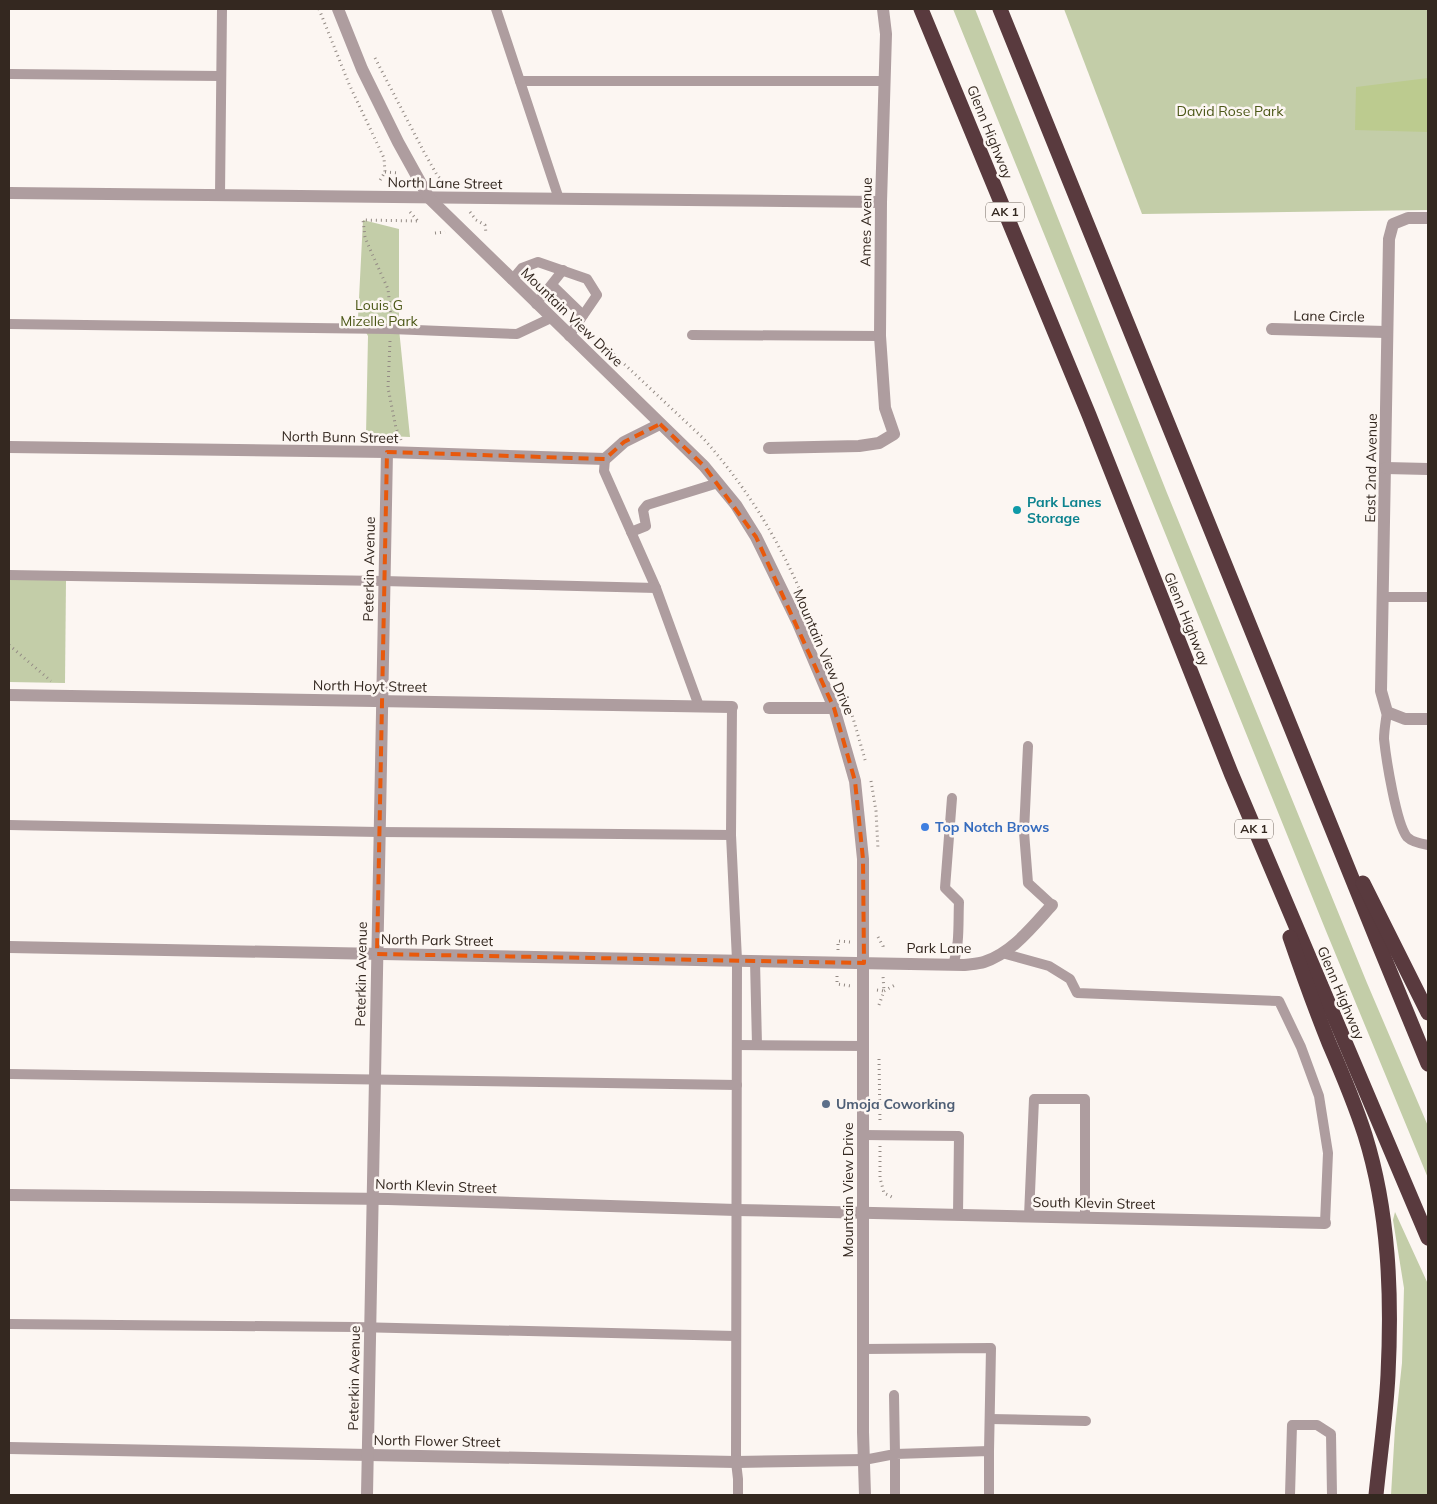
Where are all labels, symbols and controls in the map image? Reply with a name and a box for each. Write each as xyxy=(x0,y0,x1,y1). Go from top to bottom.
street label: Glenn Highway xyxy=(963,82,1017,182)
park label: David Rose Park xyxy=(1177,102,1284,120)
street label: North Lane Street xyxy=(387,173,503,193)
street label: Ames Avenue xyxy=(856,177,876,267)
road number: AK 1 xyxy=(986,202,1024,222)
street label: Mountain View Drive xyxy=(517,264,627,370)
park label: Louis G Mizelle Park xyxy=(340,296,419,330)
street label: Lane Circle xyxy=(1293,306,1365,326)
street label: East 2nd Avenue xyxy=(1361,413,1381,523)
street label: North Bunn Street xyxy=(281,427,399,447)
place label: Park Lanes Storage xyxy=(1027,493,1101,527)
marker: Park Lanes Storage xyxy=(1011,504,1023,516)
street label: Peterkin Avenue xyxy=(359,516,379,622)
street label: Glenn Highway xyxy=(1160,569,1214,669)
street label: Mountain View Drive xyxy=(789,586,859,718)
street label: North Hoyt Street xyxy=(313,676,427,696)
place label: Top Notch Brows xyxy=(935,818,1049,836)
road number: AK 1 xyxy=(1235,820,1273,839)
marker: Top Notch Brows xyxy=(919,821,931,833)
street label: Peterkin Avenue xyxy=(351,921,371,1027)
street label: North Park Street xyxy=(381,930,493,950)
street label: Park Lane xyxy=(907,939,971,957)
street label: Glenn Highway xyxy=(1313,944,1369,1043)
place label: Umoja Coworking xyxy=(836,1095,955,1113)
marker: Umoja Coworking xyxy=(820,1098,832,1110)
street label: Mountain View Drive xyxy=(839,1122,857,1258)
street label: North Klevin Street xyxy=(375,1175,497,1197)
street label: South Klevin Street xyxy=(1033,1193,1156,1213)
street label: Peterkin Avenue xyxy=(344,1325,364,1431)
street label: North Flower Street xyxy=(373,1431,501,1451)

